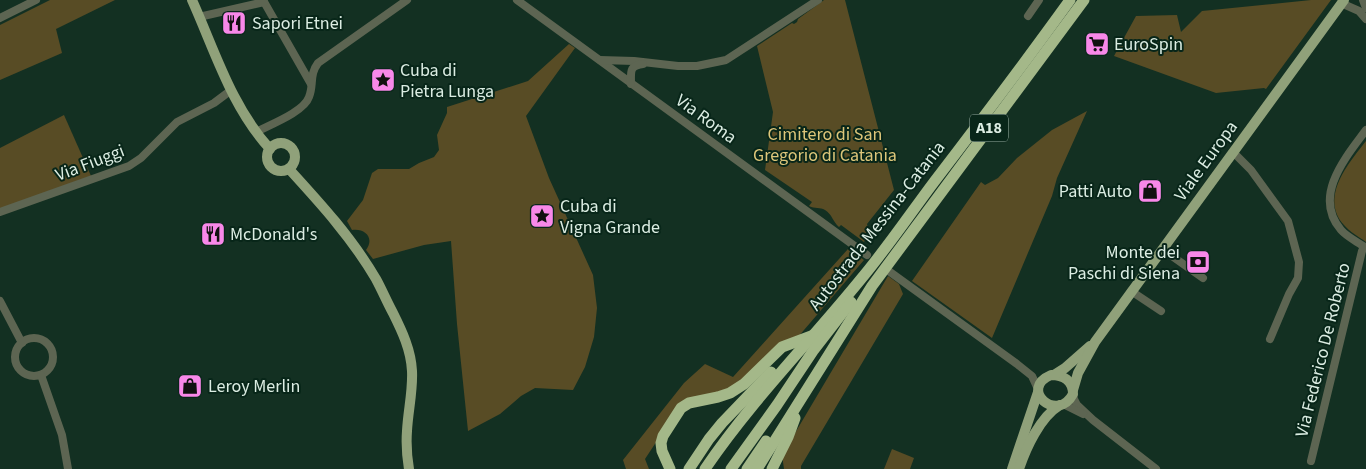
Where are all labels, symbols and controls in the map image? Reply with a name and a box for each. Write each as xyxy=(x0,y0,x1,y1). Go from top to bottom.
restaurant icon: Sapori Etnei xyxy=(221,10,247,36)
place label: Sapori Etnei xyxy=(252,11,343,36)
supermarket icon: EuroSpin xyxy=(1084,31,1110,57)
place label: EuroSpin xyxy=(1114,32,1183,57)
place label: Cuba di Pietra Lunga xyxy=(400,58,494,104)
place icon: Cuba di Pietra Lunga xyxy=(370,67,396,93)
street label: Via Roma xyxy=(670,88,742,150)
road number: A18 xyxy=(970,115,1008,142)
street label: Viale Europa xyxy=(1168,116,1244,206)
park label: Cimitero di San Gregorio di Catania xyxy=(753,122,897,168)
street label: Autostrada Messina-Catania xyxy=(803,136,951,316)
street label: Via Fiuggi xyxy=(52,138,128,188)
shop icon: Patti Auto xyxy=(1137,178,1163,204)
place label: Patti Auto xyxy=(1059,179,1132,204)
place label: Cuba di Vigna Grande xyxy=(560,194,660,240)
place icon: Cuba di Vigna Grande xyxy=(529,203,555,229)
restaurant icon: McDonald's xyxy=(200,221,226,247)
place label: McDonald's xyxy=(230,222,317,247)
place label: Monte dei Paschi di Siena xyxy=(1068,240,1180,286)
bank icon: Monte dei Paschi di Siena xyxy=(1185,249,1211,275)
street label: Via Federico De Roberto xyxy=(1289,260,1357,440)
shop icon: Leroy Merlin xyxy=(177,373,203,399)
place label: Leroy Merlin xyxy=(208,374,300,399)

